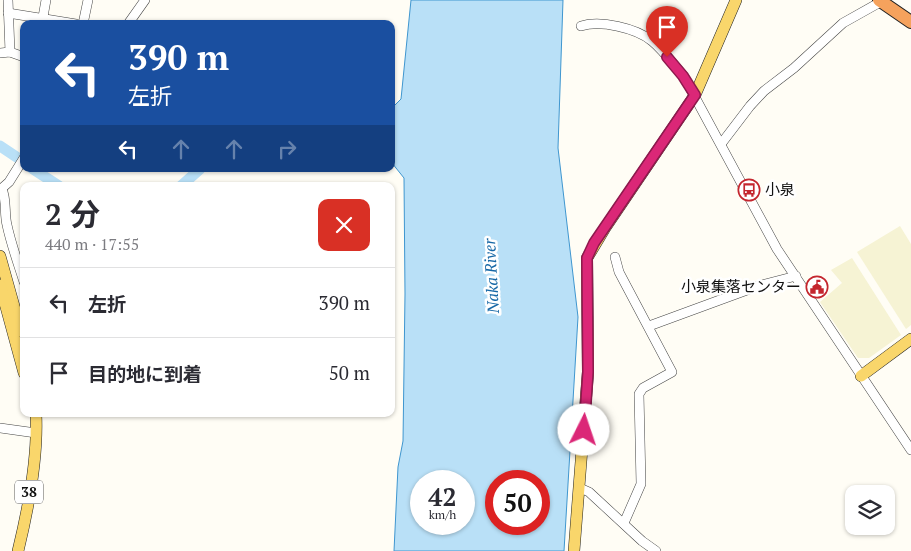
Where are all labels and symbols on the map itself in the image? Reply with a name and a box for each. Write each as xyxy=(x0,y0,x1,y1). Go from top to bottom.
pin xyxy=(646,6,688,57)
bus stop icon: 小泉 xyxy=(737,178,761,202)
place label: 小泉 xyxy=(765,179,795,199)
water label: Naka River xyxy=(478,237,504,315)
public building icon: 小泉集落センター xyxy=(805,275,829,299)
place label: 小泉集落センター xyxy=(681,276,801,296)
position arrow xyxy=(557,403,609,455)
speed limit sign: 50 xyxy=(485,470,550,535)
road number: 38 xyxy=(15,481,43,504)

